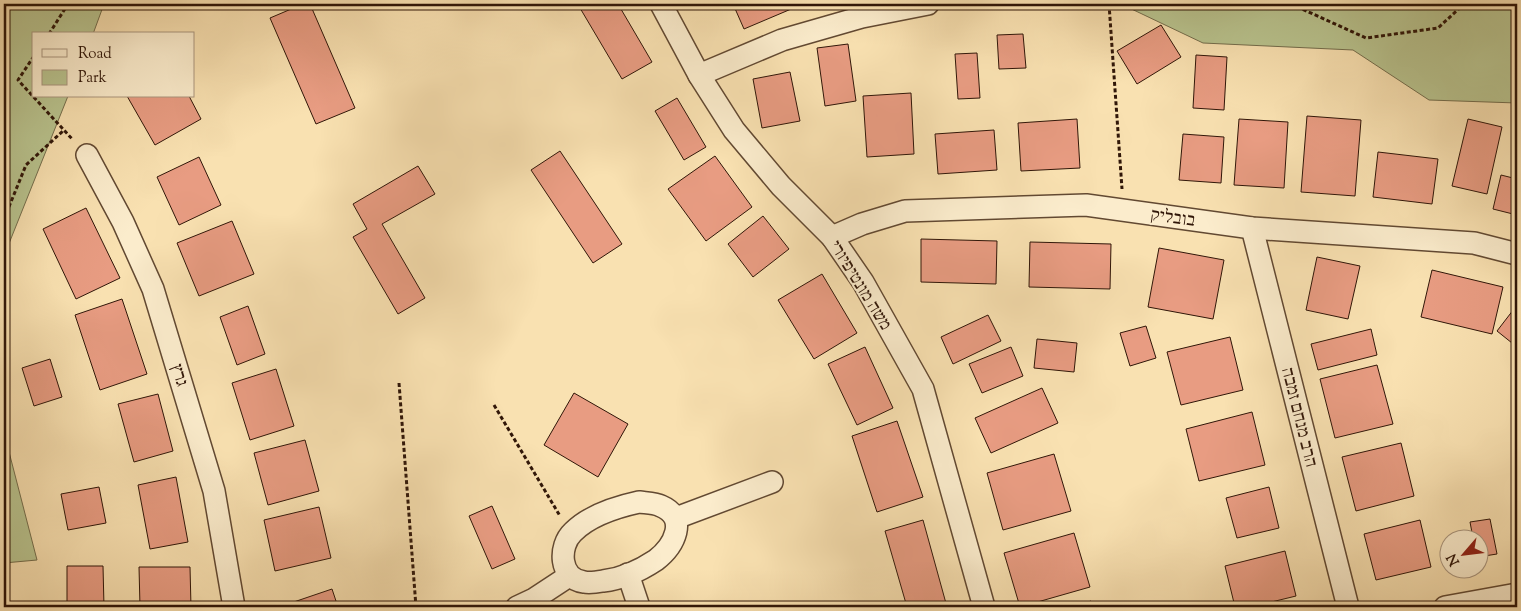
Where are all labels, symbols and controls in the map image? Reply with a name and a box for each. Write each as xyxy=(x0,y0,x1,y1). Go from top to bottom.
legend xyxy=(32,32,195,98)
text: Road xyxy=(78,44,112,65)
text: Park xyxy=(78,68,107,89)
street label: בובליק xyxy=(1149,203,1197,235)
street label: משה מונטיפיורי xyxy=(821,236,897,336)
street label: גרץ xyxy=(162,361,194,390)
street label: הרב מנחם זמבה xyxy=(1273,365,1323,470)
north arrow xyxy=(1438,528,1488,578)
text: N xyxy=(1443,550,1466,569)

